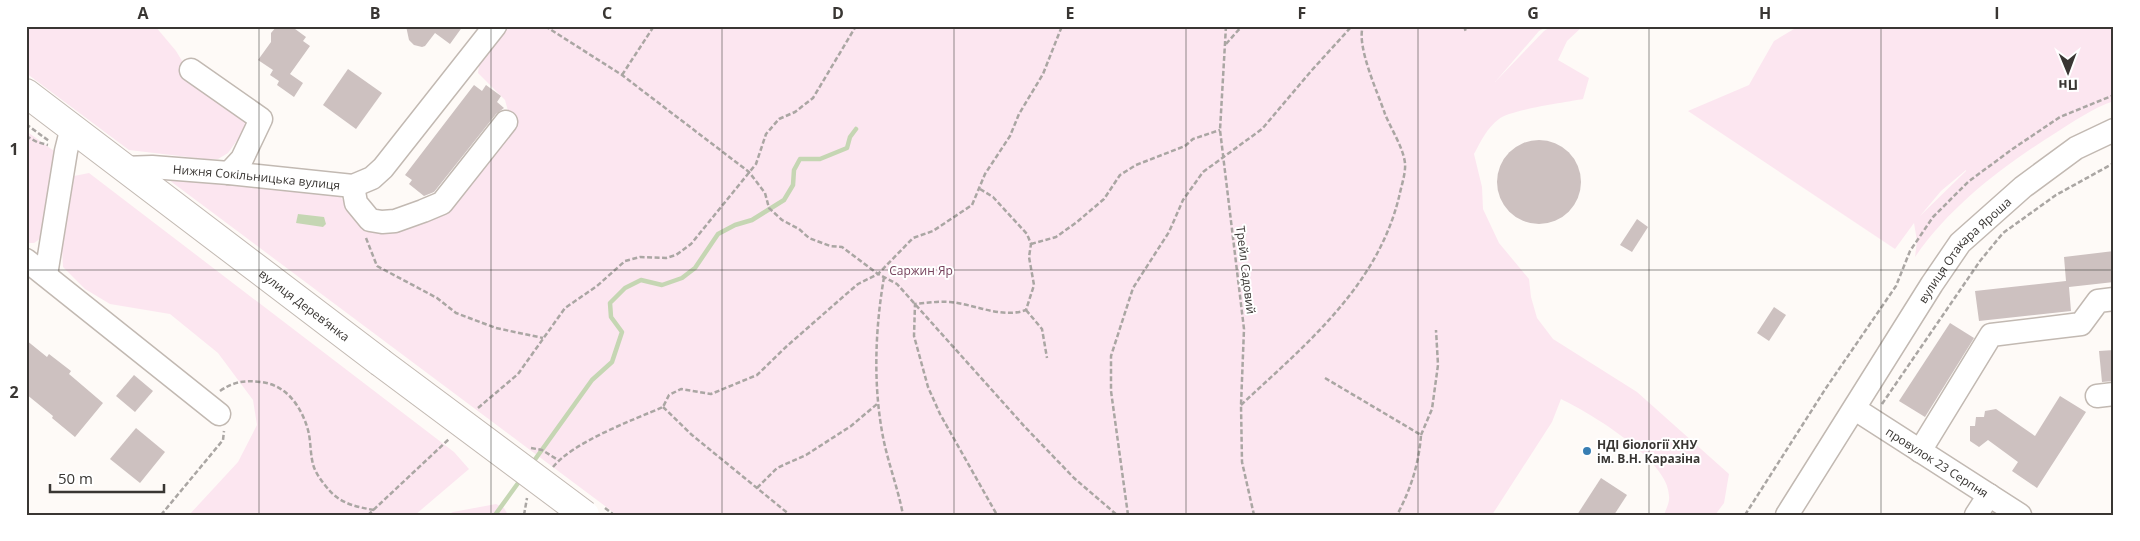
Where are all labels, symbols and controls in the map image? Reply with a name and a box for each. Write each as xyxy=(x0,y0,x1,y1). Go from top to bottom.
text: A xyxy=(137,2,149,24)
text: B xyxy=(370,2,380,24)
text: C xyxy=(602,2,612,24)
text: D xyxy=(832,2,844,24)
text: E xyxy=(1066,2,1075,24)
text: F xyxy=(1298,2,1306,24)
text: G xyxy=(1527,2,1539,24)
text: H xyxy=(1759,2,1771,24)
text: I xyxy=(1994,2,2000,24)
north arrow xyxy=(2042,48,2092,98)
text: Пн xyxy=(2058,76,2078,95)
text: 1 xyxy=(9,138,19,160)
street label: Нижня Сокільницька вулиця xyxy=(172,160,341,193)
street label: вулиця Отакара Яроша xyxy=(1914,193,2015,306)
street label: Трейл Садовий xyxy=(1232,225,1260,315)
park label: Саржин Яр xyxy=(889,262,953,279)
street label: вулиця Дерев’янка xyxy=(256,265,354,345)
text: 2 xyxy=(9,381,19,403)
street label: провулок 23 Серпня xyxy=(1883,423,1992,501)
place label: НДІ біології ХНУ ім. В.Н. Каразіна xyxy=(1597,436,1700,467)
marker: НДІ біології ХНУ ім. В.Н. Каразіна xyxy=(1581,445,1593,457)
scale bar xyxy=(50,461,164,493)
text: 50 m xyxy=(58,468,93,488)

